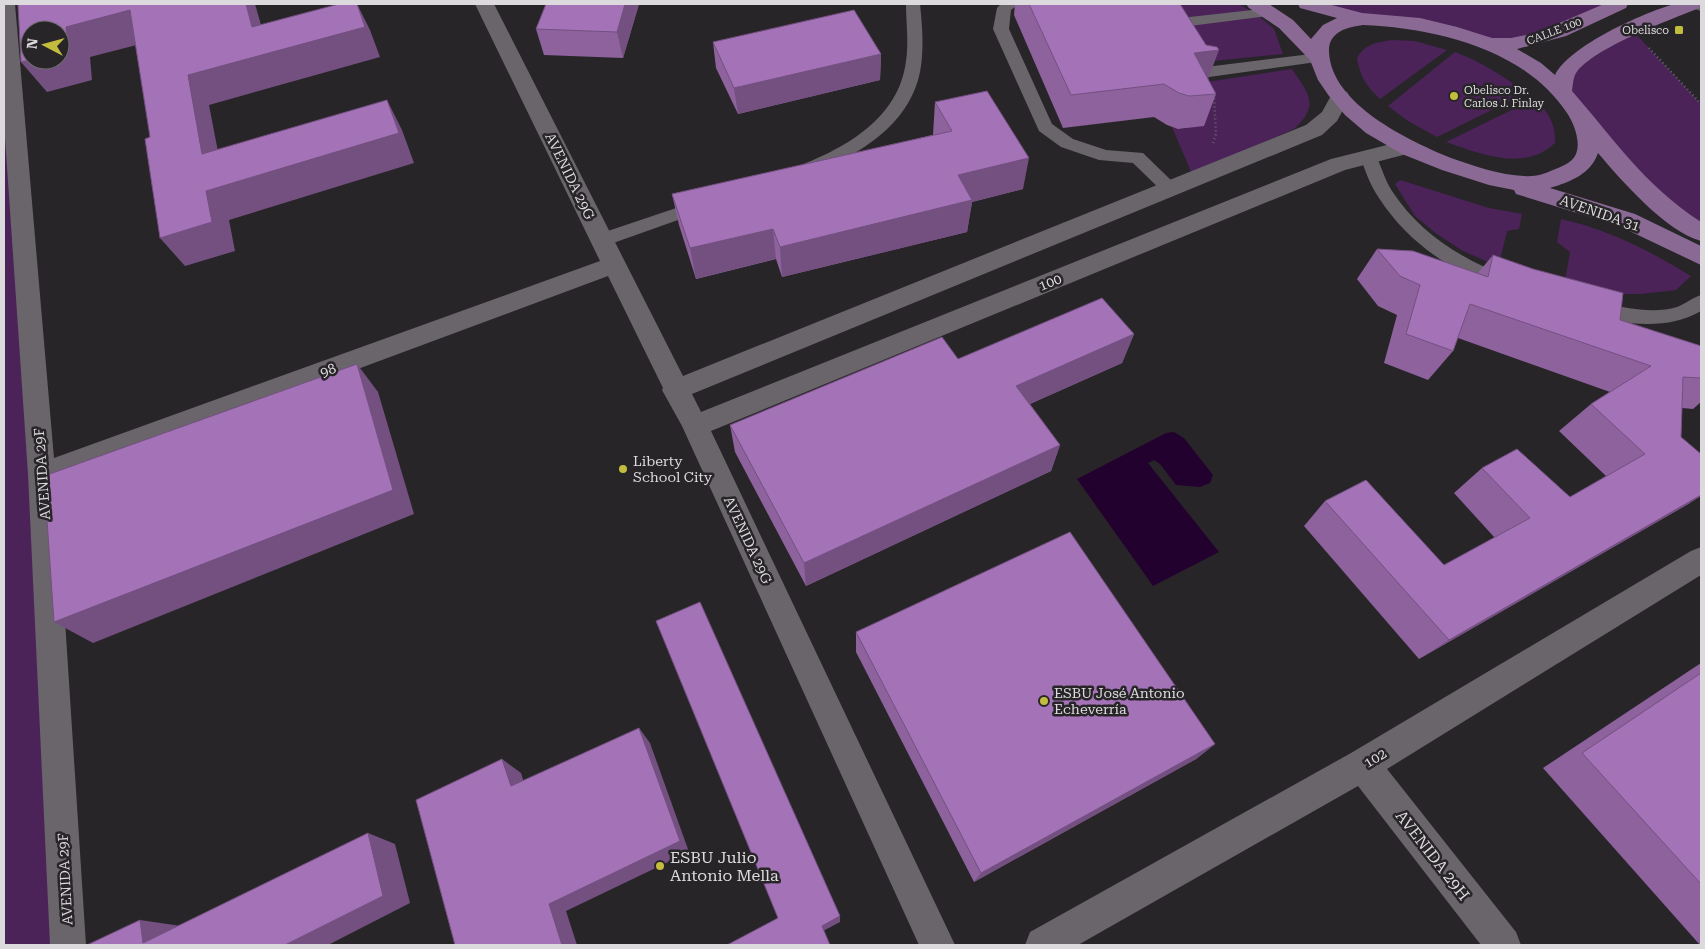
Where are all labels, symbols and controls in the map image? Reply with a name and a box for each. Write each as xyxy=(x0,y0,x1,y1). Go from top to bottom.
street label: CALLE 100 xyxy=(1525,15,1583,48)
north arrow xyxy=(20,20,70,70)
place label: Obelisco xyxy=(1622,24,1669,37)
marker: Obelisco xyxy=(1673,24,1685,36)
text: N xyxy=(24,37,41,50)
place label: Obelisco Dr. Carlos J. Finlay xyxy=(1464,84,1545,110)
marker: Obelisco Dr. Carlos J. Finlay xyxy=(1448,90,1460,102)
street label: AVENIDA 29G xyxy=(542,130,598,222)
street label: AVENIDA 31 xyxy=(1558,192,1642,234)
street label: 100 xyxy=(1036,270,1064,294)
street label: 98 xyxy=(318,360,338,380)
street label: AVENIDA 29F xyxy=(31,427,53,521)
place label: Liberty School City xyxy=(633,453,713,485)
marker: Liberty School City xyxy=(617,463,629,475)
street label: AVENIDA 29G xyxy=(721,494,775,586)
place label: ESBU José Antonio Echeverría xyxy=(1054,685,1185,717)
marker: ESBU José Antonio Echeverría xyxy=(1038,695,1050,707)
street label: 102 xyxy=(1361,745,1389,771)
street label: AVENIDA 29H xyxy=(1392,807,1474,904)
street label: AVENIDA 29F xyxy=(55,833,75,925)
place label: ESBU Julio Antonio Mella xyxy=(670,848,779,885)
marker: ESBU Julio Antonio Mella xyxy=(654,860,666,872)

